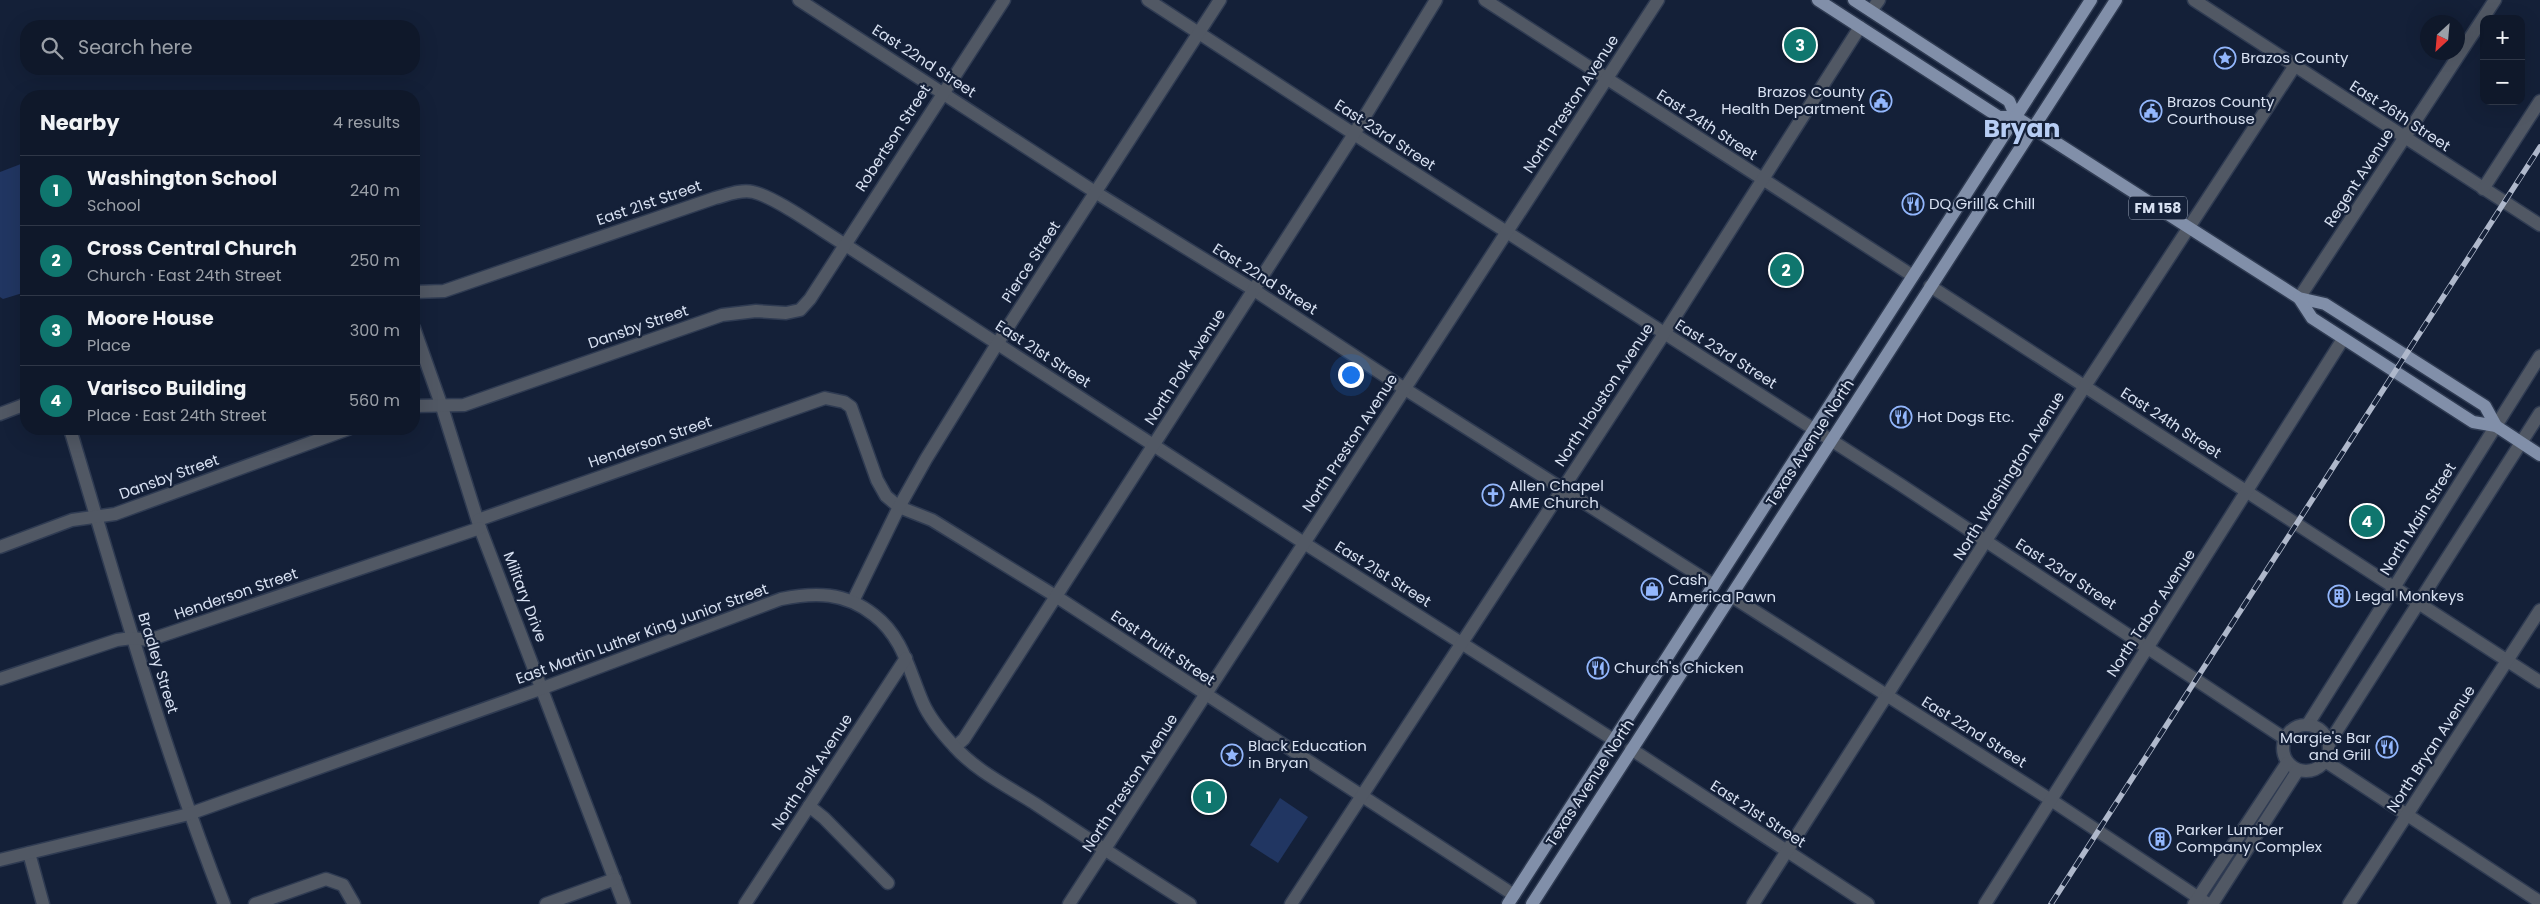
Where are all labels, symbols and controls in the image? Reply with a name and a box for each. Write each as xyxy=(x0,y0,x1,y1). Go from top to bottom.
north arrow xyxy=(2420,15,2465,60)
map controls xyxy=(2480,15,2525,105)
button: + xyxy=(2480,15,2525,60)
street label: East 22nd Street xyxy=(868,19,980,102)
search box xyxy=(20,20,420,75)
pin: 3 xyxy=(1784,26,1816,64)
street label: North Preston Avenue xyxy=(1518,30,1623,177)
icon: search xyxy=(38,34,66,62)
text: Search here xyxy=(78,34,192,61)
place icon: Brazos County xyxy=(2213,46,2237,70)
place label: Brazos County xyxy=(2241,47,2349,68)
button: − xyxy=(2480,60,2525,105)
street label: East 26th Street xyxy=(2346,75,2455,156)
street label: Robertson Street xyxy=(850,80,935,196)
place label: Brazos County Health Department xyxy=(1721,81,1866,119)
street label: East 24th Street xyxy=(1653,84,1762,165)
public building icon: Brazos County Health Department xyxy=(1869,89,1893,113)
place label: Brazos County Courthouse xyxy=(2167,91,2275,129)
street label: East 23rd Street xyxy=(1331,94,1440,175)
public building icon: Brazos County Courthouse xyxy=(2139,99,2163,123)
text: Nearby xyxy=(40,108,120,137)
text: 4 results xyxy=(333,111,400,134)
district label: Bryan xyxy=(1984,111,2060,146)
street label: Regent Avenue xyxy=(2319,125,2398,231)
text: Washington School xyxy=(87,165,277,192)
street label: East 21st Street xyxy=(594,175,704,230)
text: 1 xyxy=(53,179,59,202)
text: 240 m xyxy=(350,179,400,202)
restaurant icon: DQ Grill & Chill xyxy=(1901,192,1925,216)
place label: DQ Grill & Chill xyxy=(1929,193,2035,214)
text: School xyxy=(87,194,141,217)
road number: FM 158 xyxy=(2129,197,2187,220)
street label: Pierce Street xyxy=(996,217,1065,307)
text: Cross Central Church xyxy=(87,235,297,262)
street label: East 22nd Street xyxy=(1209,238,1322,319)
text: 2 xyxy=(51,249,61,272)
text: 250 m xyxy=(350,249,400,272)
pin: 2 xyxy=(1770,251,1802,289)
text: Church · East 24th Street xyxy=(87,264,282,287)
street label: Dansby Street xyxy=(585,300,691,353)
street label: North Polk Avenue xyxy=(1139,304,1230,429)
text: Moore House xyxy=(87,305,214,332)
street label: East 23rd Street xyxy=(1671,314,1781,393)
street label: East 21st Street xyxy=(992,315,1095,392)
text: 3 xyxy=(51,319,61,342)
text: 300 m xyxy=(350,319,400,342)
street label: North Houston Avenue xyxy=(1549,319,1658,471)
text: Place xyxy=(87,334,131,357)
your location xyxy=(1338,362,1364,388)
street label: North Preston Avenue xyxy=(1297,369,1402,516)
text: Varisco Building xyxy=(87,375,247,402)
street label: Texas Avenue North xyxy=(1761,375,1859,510)
street label: East 24th Street xyxy=(2117,382,2226,463)
street label: North Washington Avenue xyxy=(1948,387,2069,564)
text: 4 xyxy=(51,389,61,412)
text: 560 m xyxy=(349,389,400,412)
text: Place · East 24th Street xyxy=(87,404,267,427)
restaurant icon: Hot Dogs Etc. xyxy=(1889,405,1913,429)
place label: Hot Dogs Etc. xyxy=(1917,406,2014,427)
street label: Henderson Street xyxy=(585,411,714,473)
street label: Dansby Street xyxy=(116,449,222,504)
street label: North Main Street xyxy=(2374,458,2461,579)
place label: Allen Chapel AME Church xyxy=(1509,475,1604,513)
church icon: Allen Chapel AME Church xyxy=(1481,483,1505,507)
pin: 4 xyxy=(2351,502,2383,540)
street label: East 23rd Street xyxy=(2012,533,2121,614)
street label: East 21st Street xyxy=(1331,536,1435,612)
street label: North Tabor Avenue xyxy=(2101,545,2200,681)
street label: Military Drive xyxy=(499,549,552,645)
street label: Henderson Street xyxy=(171,563,300,625)
place label: Cash America Pawn xyxy=(1668,569,1776,607)
shop icon: Cash America Pawn xyxy=(1640,577,1664,601)
street label: East Martin Luther King Junior Street xyxy=(513,578,771,689)
building icon: Legal Monkeys xyxy=(2327,584,2351,608)
place label: Legal Monkeys xyxy=(2355,585,2464,606)
street label: East Pruitt Street xyxy=(1107,605,1220,690)
street label: Bradley Street xyxy=(133,610,184,716)
restaurant icon: Church's Chicken xyxy=(1586,656,1610,680)
place label: Church's Chicken xyxy=(1614,657,1744,678)
street label: North Bryan Avenue xyxy=(2381,681,2480,817)
street label: East 22nd Street xyxy=(1918,691,2031,772)
street label: North Polk Avenue xyxy=(766,709,857,834)
street label: North Preston Avenue xyxy=(1077,709,1182,856)
street label: Texas Avenue North xyxy=(1541,715,1639,850)
place label: Margie's Bar and Grill xyxy=(2280,727,2371,765)
place label: Black Education in Bryan xyxy=(1248,735,1367,773)
restaurant icon: Margie's Bar and Grill xyxy=(2375,735,2399,759)
place icon: Black Education in Bryan xyxy=(1220,743,1244,767)
street label: East 21st Street xyxy=(1707,775,1810,852)
pin: 1 xyxy=(1193,778,1225,816)
place label: Parker Lumber Company Complex xyxy=(2176,819,2322,857)
building icon: Parker Lumber Company Complex xyxy=(2148,827,2172,851)

